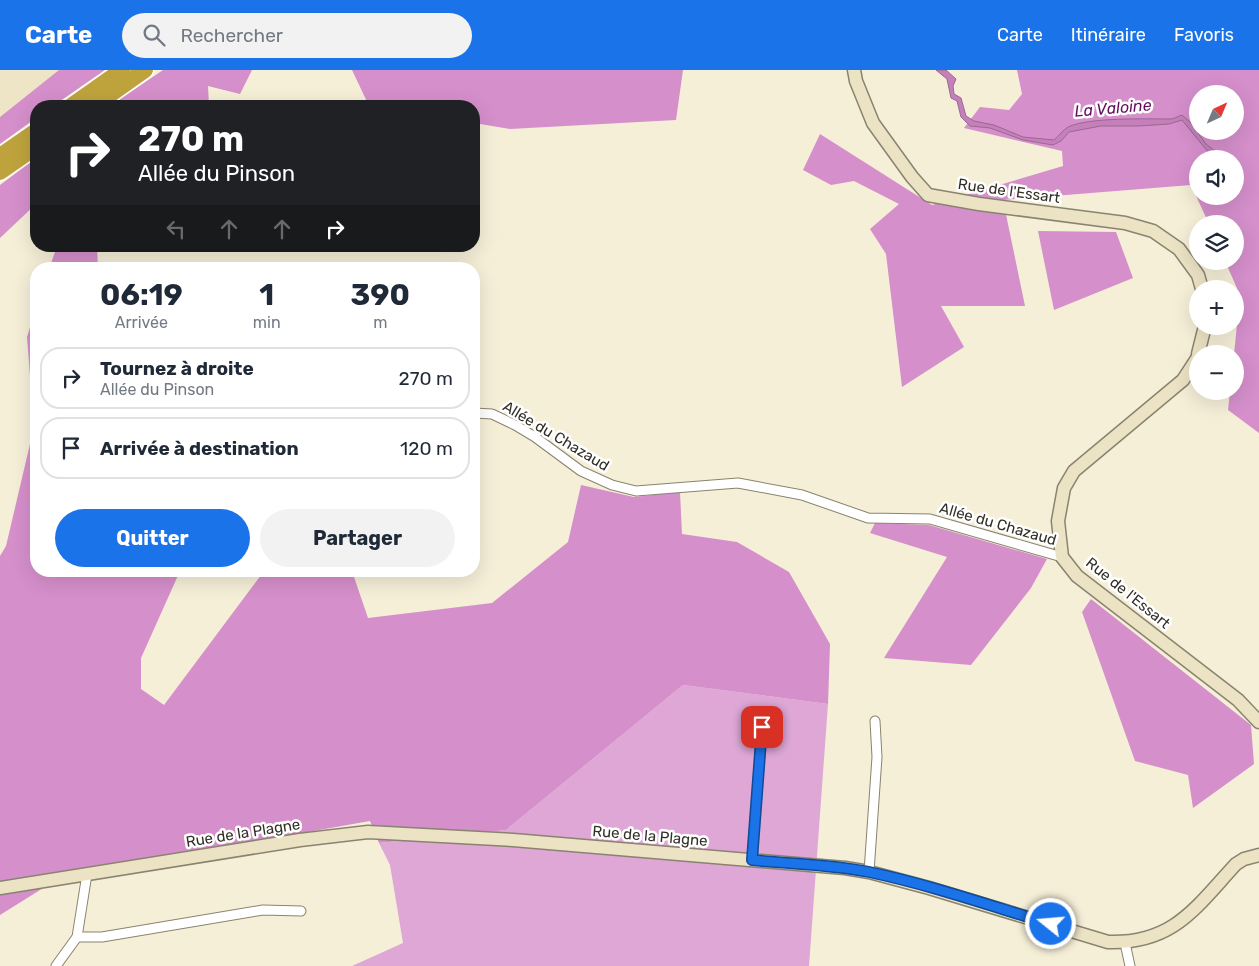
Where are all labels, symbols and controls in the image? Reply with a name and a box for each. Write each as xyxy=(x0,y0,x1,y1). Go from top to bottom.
search box xyxy=(122,13,472,58)
text: Carte xyxy=(25,21,92,49)
icon: search xyxy=(140,21,168,49)
text: Rechercher xyxy=(180,24,283,47)
text: Carte xyxy=(997,24,1043,46)
text: Itinéraire xyxy=(1071,24,1146,46)
text: Favoris xyxy=(1174,24,1234,46)
north arrow xyxy=(1189,85,1244,140)
map controls xyxy=(1189,85,1244,400)
water label: La Valoine xyxy=(1074,95,1152,121)
text: 270 m xyxy=(138,118,244,160)
icon: right xyxy=(55,120,120,185)
button: sound xyxy=(1189,150,1244,205)
text: Allée du Pinson xyxy=(138,160,295,187)
street label: Rue de l'Essart xyxy=(957,175,1061,207)
icon: left xyxy=(162,215,190,243)
icon: ahead xyxy=(215,215,243,243)
icon: ahead xyxy=(268,215,296,243)
icon: right xyxy=(321,215,349,243)
button: layers xyxy=(1189,215,1244,270)
text: 06:19 xyxy=(100,277,183,313)
text: 1 xyxy=(259,277,274,313)
text: 390 xyxy=(351,277,410,313)
button: + xyxy=(1189,280,1244,335)
text: Arrivée xyxy=(115,313,168,332)
text: min xyxy=(253,313,281,332)
text: m xyxy=(373,313,387,332)
button: − xyxy=(1189,345,1244,400)
text: Tournez à droite xyxy=(100,357,254,380)
icon: right xyxy=(57,364,85,392)
text: 270 m xyxy=(398,367,453,390)
text: Allée du Pinson xyxy=(100,380,214,399)
street label: Allée du Chazaud xyxy=(500,397,612,475)
icon: arrive xyxy=(57,434,85,462)
text: Arrivée à destination xyxy=(100,437,299,460)
text: 120 m xyxy=(400,437,453,460)
street label: Allée du Chazaud xyxy=(937,499,1059,549)
button: Quitter xyxy=(55,509,250,567)
button: Partager xyxy=(260,509,455,567)
street label: Rue de l'Essart xyxy=(1082,554,1174,633)
pin xyxy=(741,706,783,748)
icon: arrive xyxy=(748,713,776,741)
street label: Rue de la Plagne xyxy=(185,815,301,851)
street label: Rue de la Plagne xyxy=(592,822,708,850)
position arrow xyxy=(1024,897,1076,949)

